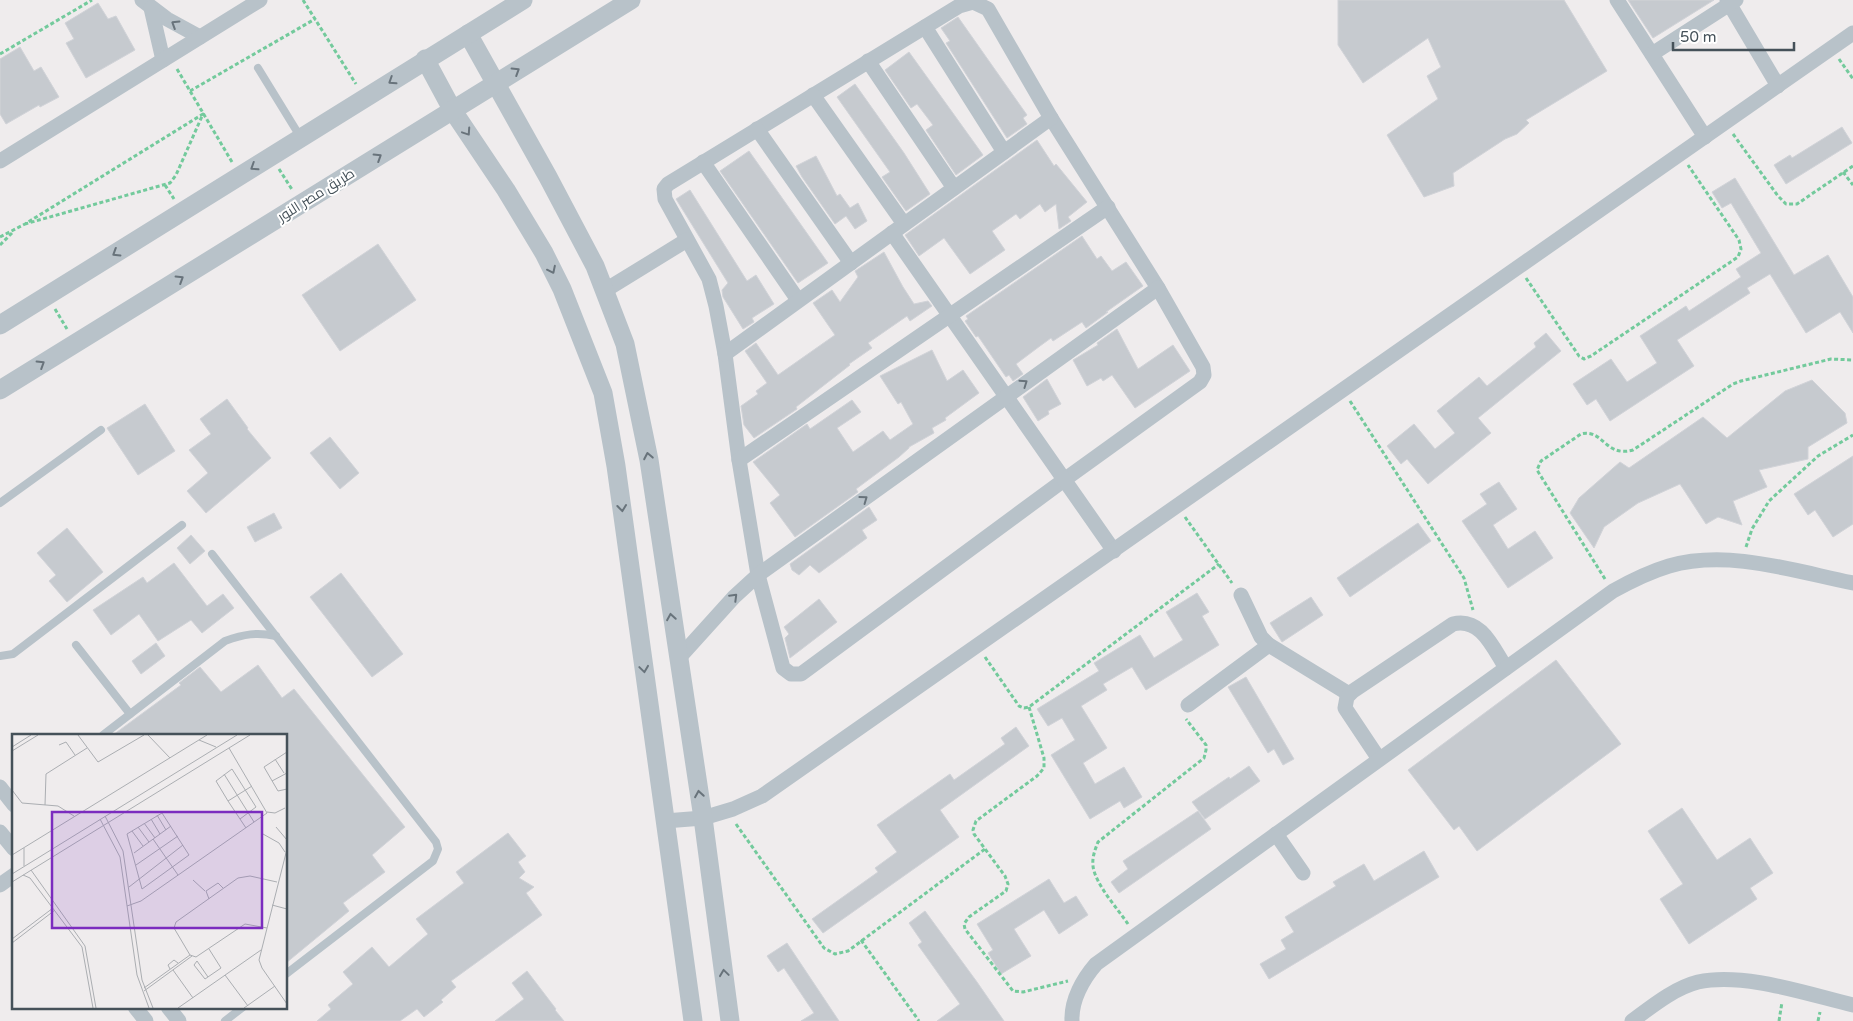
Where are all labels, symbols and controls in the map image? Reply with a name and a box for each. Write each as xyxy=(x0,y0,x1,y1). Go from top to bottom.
one-way arrow xyxy=(171,20,180,30)
scale bar xyxy=(1673,20,1794,52)
text: 50 m xyxy=(1680,28,1717,46)
one-way arrow xyxy=(510,68,519,77)
one-way arrow xyxy=(388,74,397,84)
one-way arrow xyxy=(461,126,470,136)
one-way arrow xyxy=(372,154,381,163)
one-way arrow xyxy=(250,160,259,170)
street label: طريق مصر النور xyxy=(274,165,358,226)
one-way arrow xyxy=(113,246,122,256)
one-way arrow xyxy=(546,265,557,274)
one-way arrow xyxy=(174,276,183,286)
one-way arrow xyxy=(36,361,45,371)
one-way arrow xyxy=(1018,380,1028,389)
one-way arrow xyxy=(643,451,653,460)
one-way arrow xyxy=(858,496,867,504)
one-way arrow xyxy=(616,504,627,512)
one-way arrow xyxy=(729,594,738,603)
one-way arrow xyxy=(667,612,677,621)
one-way arrow xyxy=(638,665,648,673)
inset map xyxy=(12,734,288,1008)
one-way arrow xyxy=(694,790,705,798)
one-way arrow xyxy=(719,968,729,977)

